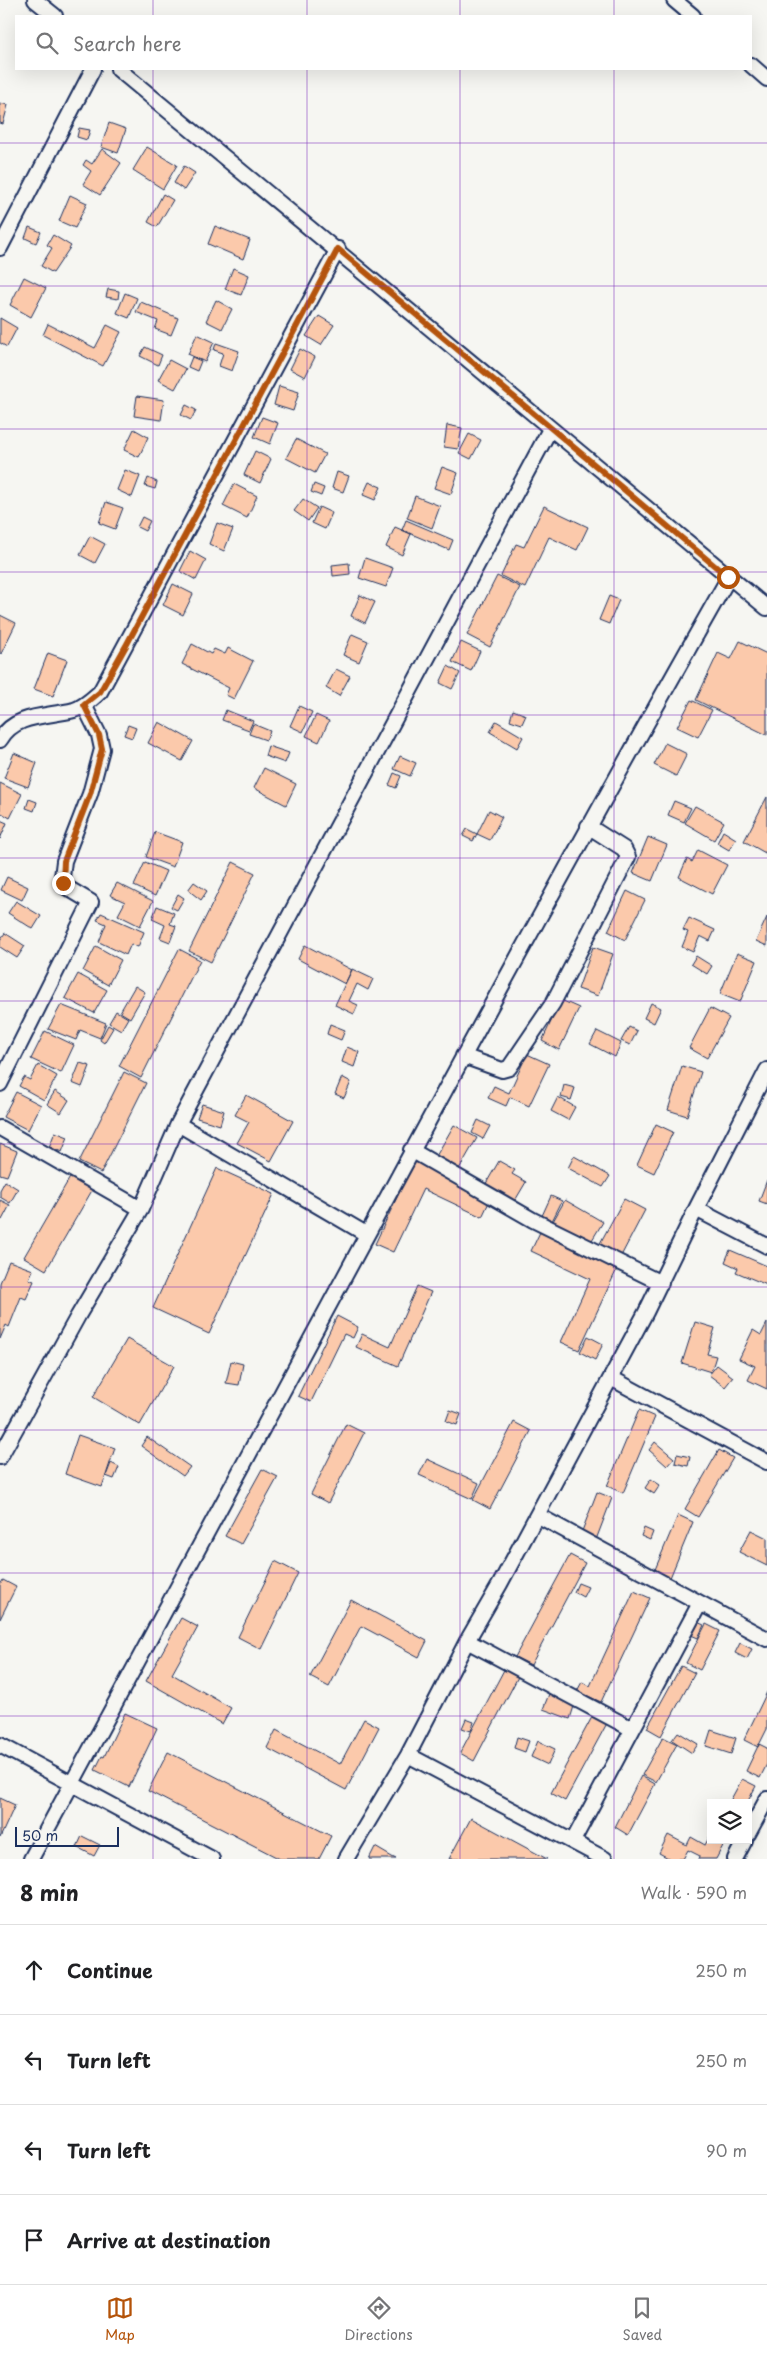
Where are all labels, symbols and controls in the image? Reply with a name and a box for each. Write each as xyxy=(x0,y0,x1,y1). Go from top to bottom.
search box xyxy=(15,15,752,70)
icon: search xyxy=(33,29,61,57)
text: Search here xyxy=(73,29,182,57)
route start xyxy=(717,566,740,589)
route end xyxy=(52,872,75,895)
map controls xyxy=(707,1799,752,1844)
button: layers xyxy=(707,1799,752,1844)
scale bar xyxy=(15,1824,119,1847)
text: 50 m xyxy=(22,1825,58,1846)
text: 8 min xyxy=(20,1876,79,1908)
text: Walk · 590 m xyxy=(641,1880,747,1904)
icon: ahead xyxy=(20,1956,48,1984)
text: Continue xyxy=(67,1956,153,1984)
text: 250 m xyxy=(696,1958,747,1982)
icon: left xyxy=(20,2046,48,2074)
text: Turn left xyxy=(67,2046,151,2074)
text: 250 m xyxy=(696,2048,747,2072)
icon: left xyxy=(20,2136,48,2164)
text: Turn left xyxy=(67,2136,151,2164)
text: 90 m xyxy=(706,2138,747,2162)
icon: arrive xyxy=(20,2226,48,2254)
text: Arrive at destination xyxy=(67,2226,271,2254)
tab: Map xyxy=(105,2294,135,2345)
tab: Directions xyxy=(345,2294,413,2345)
tab: Saved xyxy=(622,2294,662,2345)

